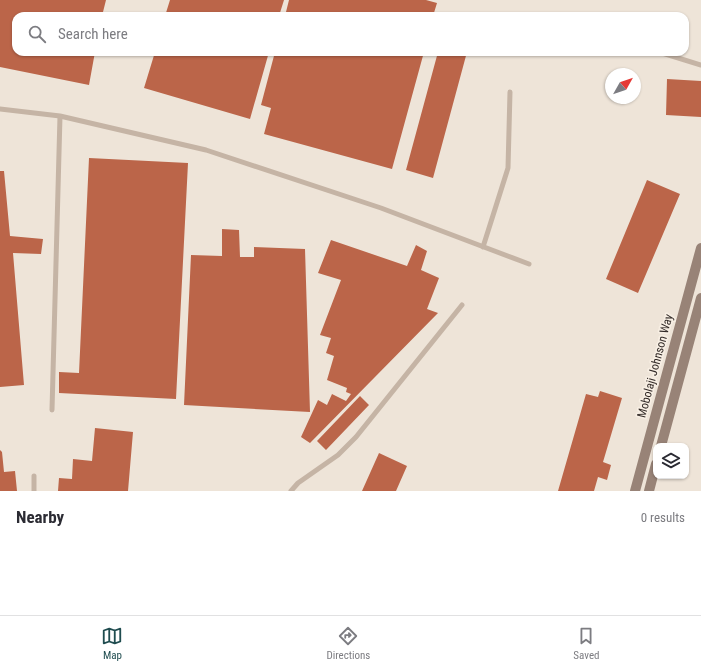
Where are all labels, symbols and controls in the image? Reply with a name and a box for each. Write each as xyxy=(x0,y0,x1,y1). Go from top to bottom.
search box xyxy=(12,12,689,56)
icon: search xyxy=(26,23,48,45)
text: Search here xyxy=(58,25,128,43)
north arrow xyxy=(605,68,641,104)
street label: Mobolaji Johnson Way xyxy=(634,313,676,419)
map controls xyxy=(653,443,689,479)
button: layers xyxy=(653,443,689,479)
text: Nearby xyxy=(16,507,64,527)
text: 0 results xyxy=(641,510,685,525)
tab: Map xyxy=(101,625,123,662)
tab: Directions xyxy=(326,625,370,662)
tab: Saved xyxy=(573,625,600,662)

